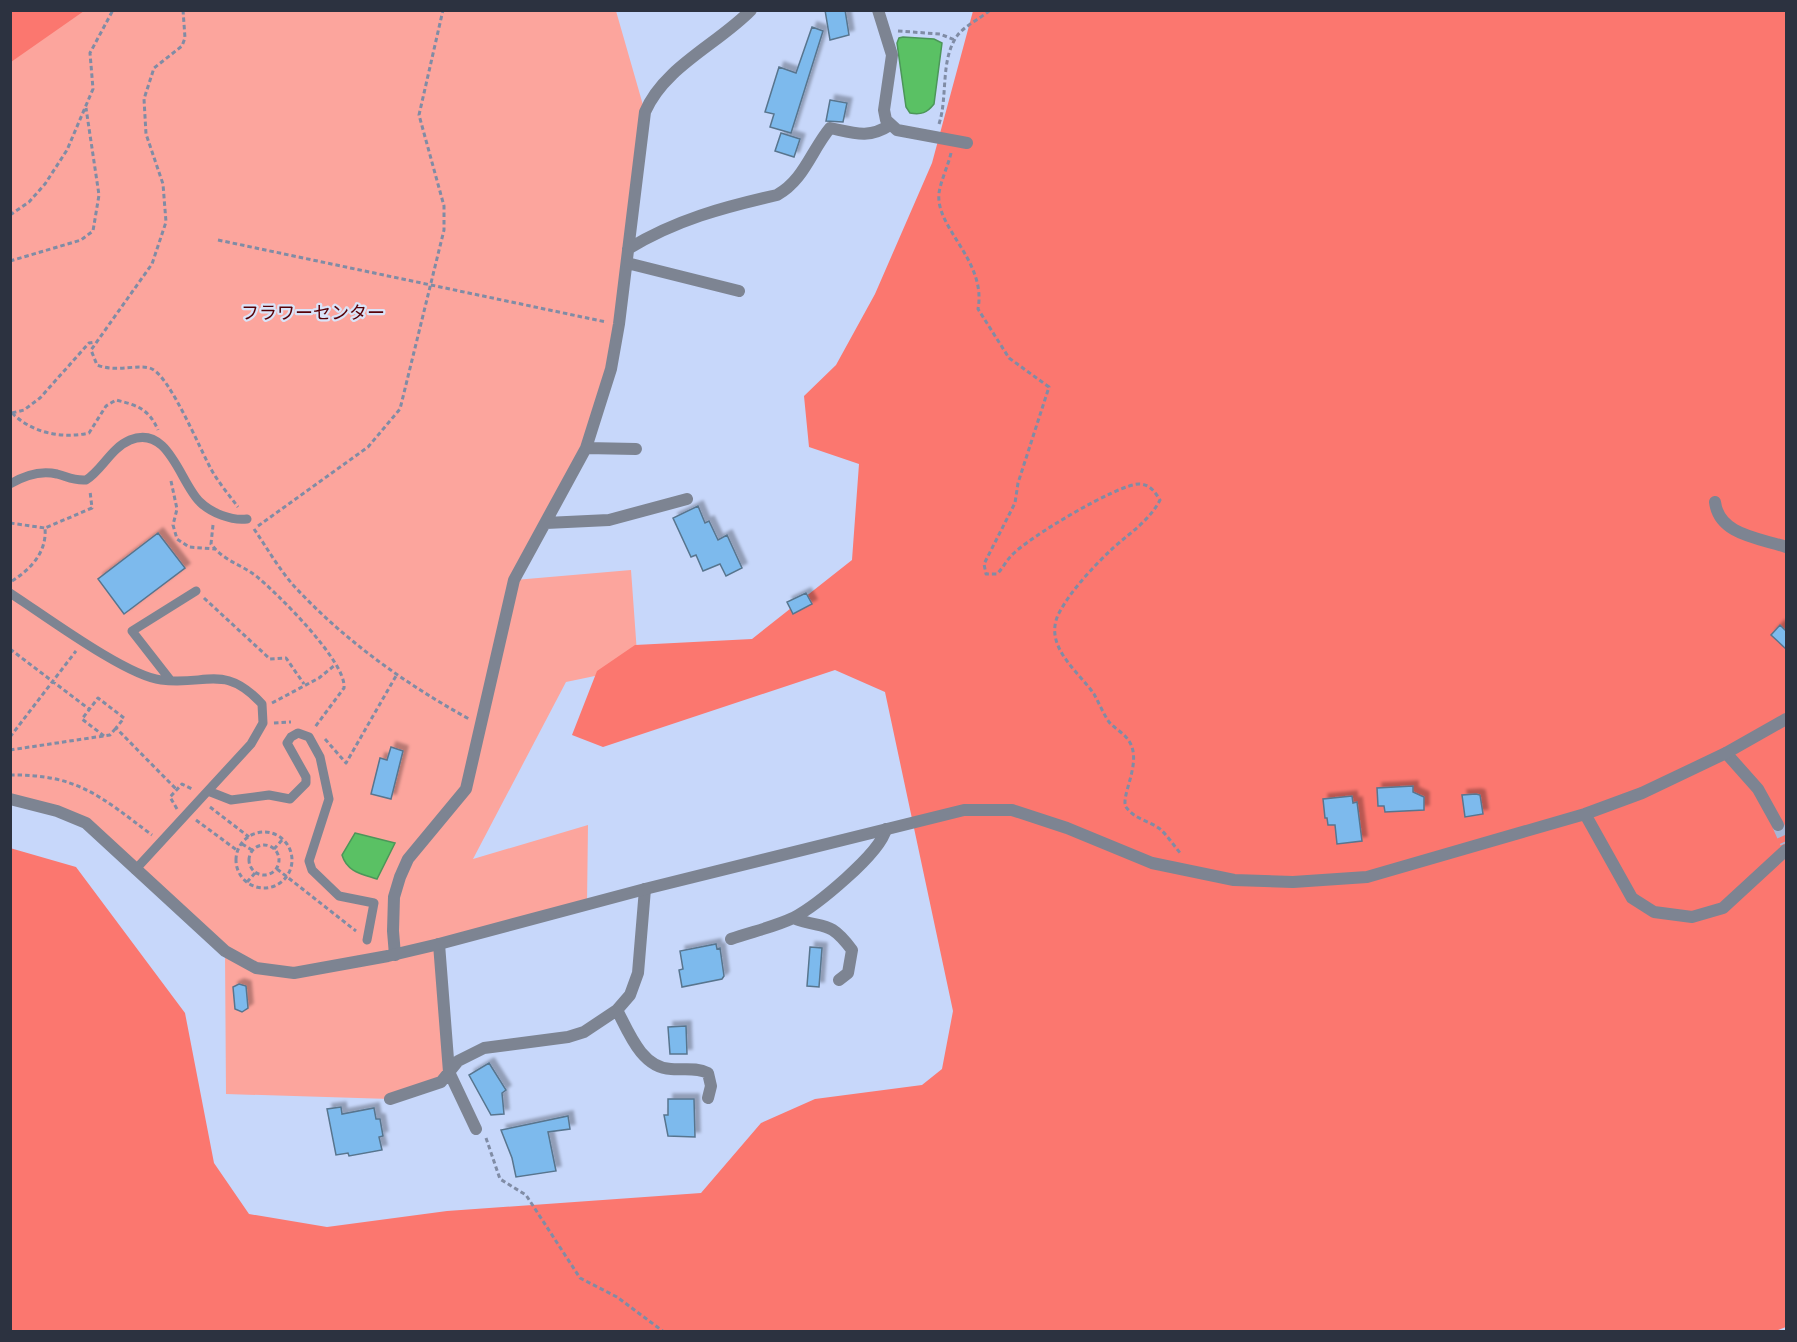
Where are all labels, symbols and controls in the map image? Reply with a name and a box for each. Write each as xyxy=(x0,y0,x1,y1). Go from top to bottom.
park label: フラワーセンター xyxy=(241,301,385,324)

